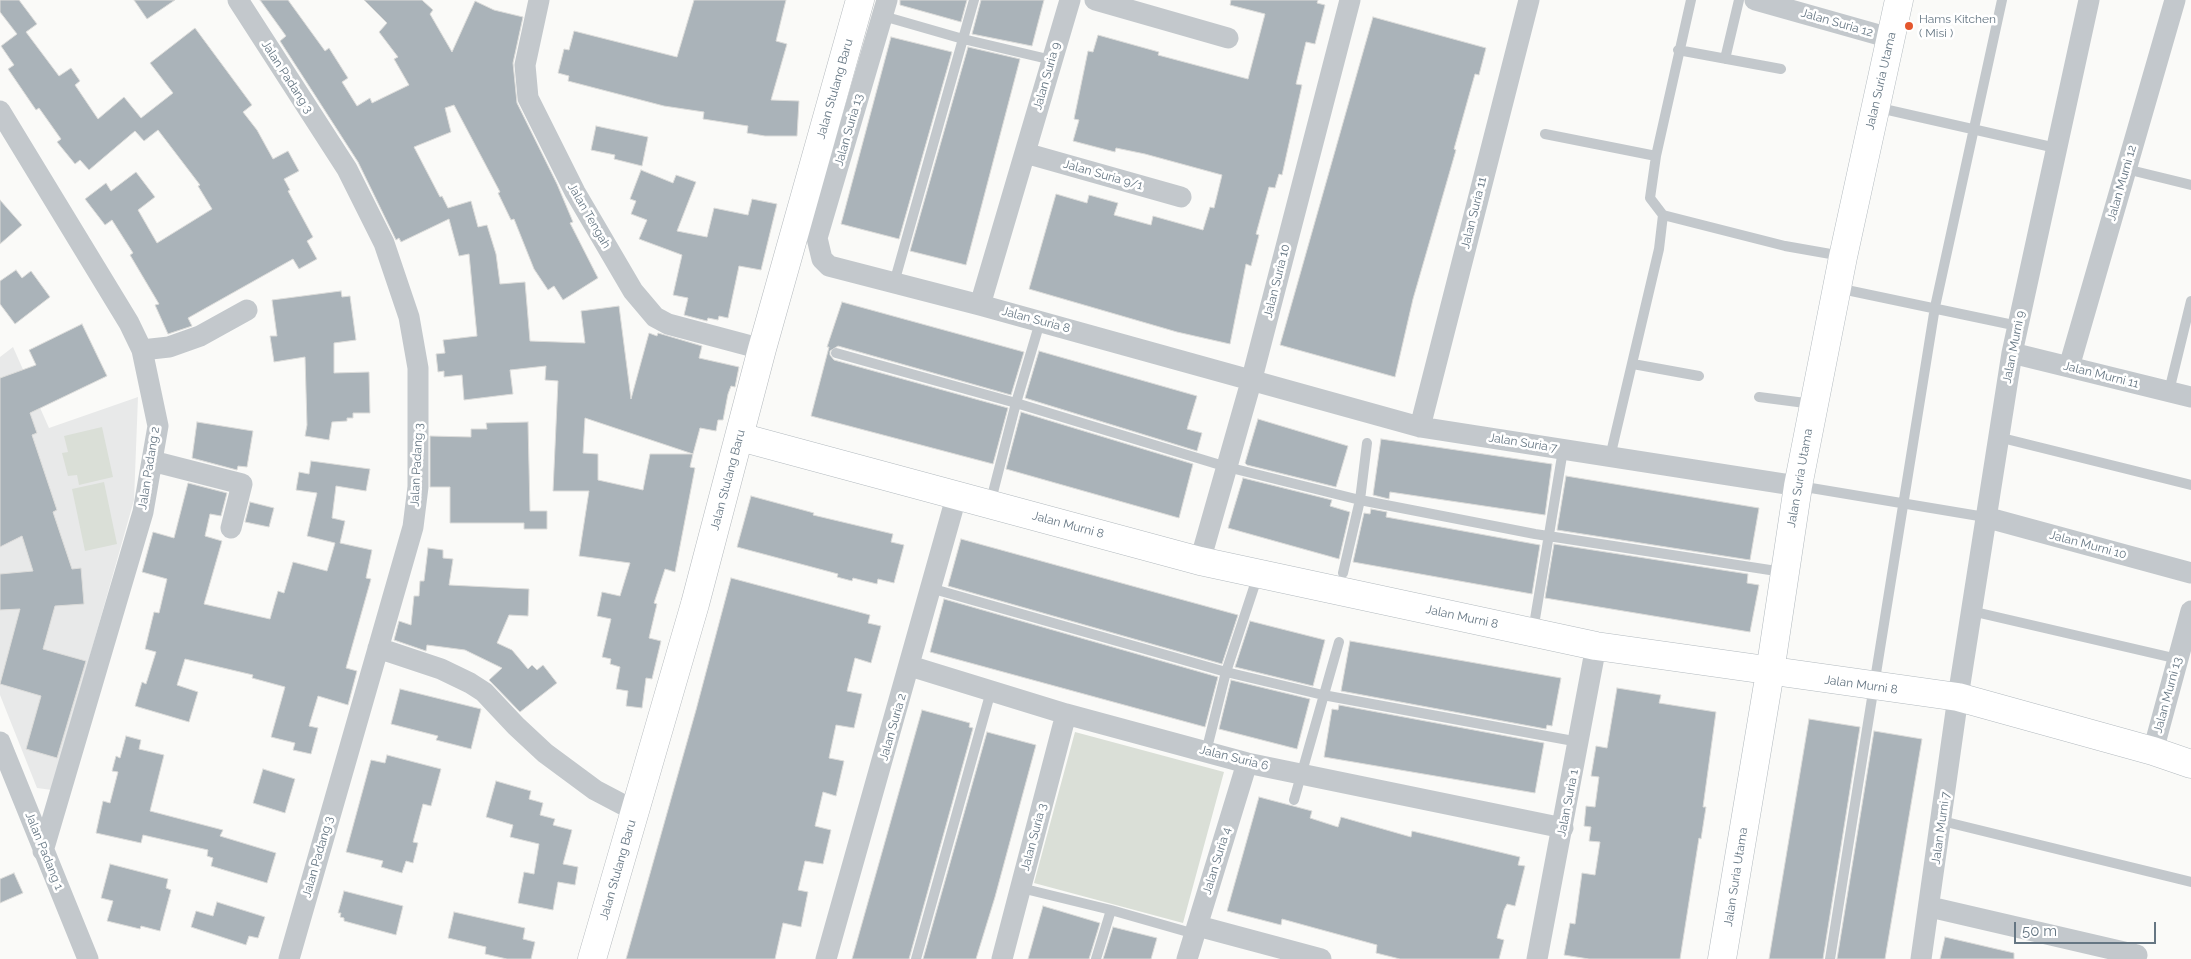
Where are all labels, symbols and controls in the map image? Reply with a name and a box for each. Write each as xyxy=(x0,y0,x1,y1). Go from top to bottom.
street label: Jalan Suria 12 xyxy=(1799,6,1875,40)
place label: Hams Kitchen ( Misi ) xyxy=(1919,12,1996,40)
marker: Hams Kitchen ( Misi ) xyxy=(1903,20,1915,32)
street label: Jalan Suria Utama xyxy=(1863,31,1899,131)
street label: Jalan Stulang Baru xyxy=(814,37,856,141)
street label: Jalan Padang 3 xyxy=(258,38,316,116)
street label: Jalan Suria 9 xyxy=(1030,40,1064,112)
street label: Jalan Suria 13 xyxy=(832,92,866,168)
street label: Jalan Murni 12 xyxy=(2104,144,2140,222)
street label: Jalan Suria 9/1 xyxy=(1062,157,1144,193)
street label: Jalan Suria 11 xyxy=(1458,176,1490,250)
street label: Jalan Tengah xyxy=(565,181,613,251)
street label: Jalan Suria 10 xyxy=(1261,243,1293,319)
street label: Jalan Suria 8 xyxy=(1000,304,1072,336)
street label: Jalan Murni 9 xyxy=(2000,309,2028,385)
street label: Jalan Murni 11 xyxy=(2062,359,2140,391)
street label: Jalan Padang 3 xyxy=(408,423,426,507)
street label: Jalan Padang 2 xyxy=(135,426,163,510)
street label: Jalan Suria Utama xyxy=(1784,427,1816,529)
street label: Jalan Stulang Baru xyxy=(708,428,748,532)
street label: Jalan Suria 7 xyxy=(1488,430,1558,456)
street label: Jalan Murni 8 xyxy=(1031,509,1105,541)
street label: Jalan Murni 10 xyxy=(2048,528,2128,562)
street label: Jalan Murni 8 xyxy=(1424,602,1500,632)
street label: Jalan Murni 13 xyxy=(2151,655,2185,735)
street label: Jalan Murni 8 xyxy=(1823,673,1899,697)
street label: Jalan Suria 2 xyxy=(877,692,909,762)
street label: Jalan Suria 6 xyxy=(1198,743,1270,773)
street label: Jalan Suria 1 xyxy=(1554,768,1582,838)
street label: Jalan Murni 7 xyxy=(1929,791,1953,865)
street label: Jalan Suria 3 xyxy=(1018,802,1050,872)
street label: Jalan Padang 1 xyxy=(22,810,66,892)
street label: Jalan Padang 3 xyxy=(300,815,336,899)
street label: Jalan Stulang Baru xyxy=(597,818,639,922)
street label: Jalan Suria 4 xyxy=(1200,826,1234,896)
street label: Jalan Suria Utama xyxy=(1721,826,1751,928)
scale bar xyxy=(2016,912,2158,944)
text: 50 m xyxy=(2022,922,2057,940)

